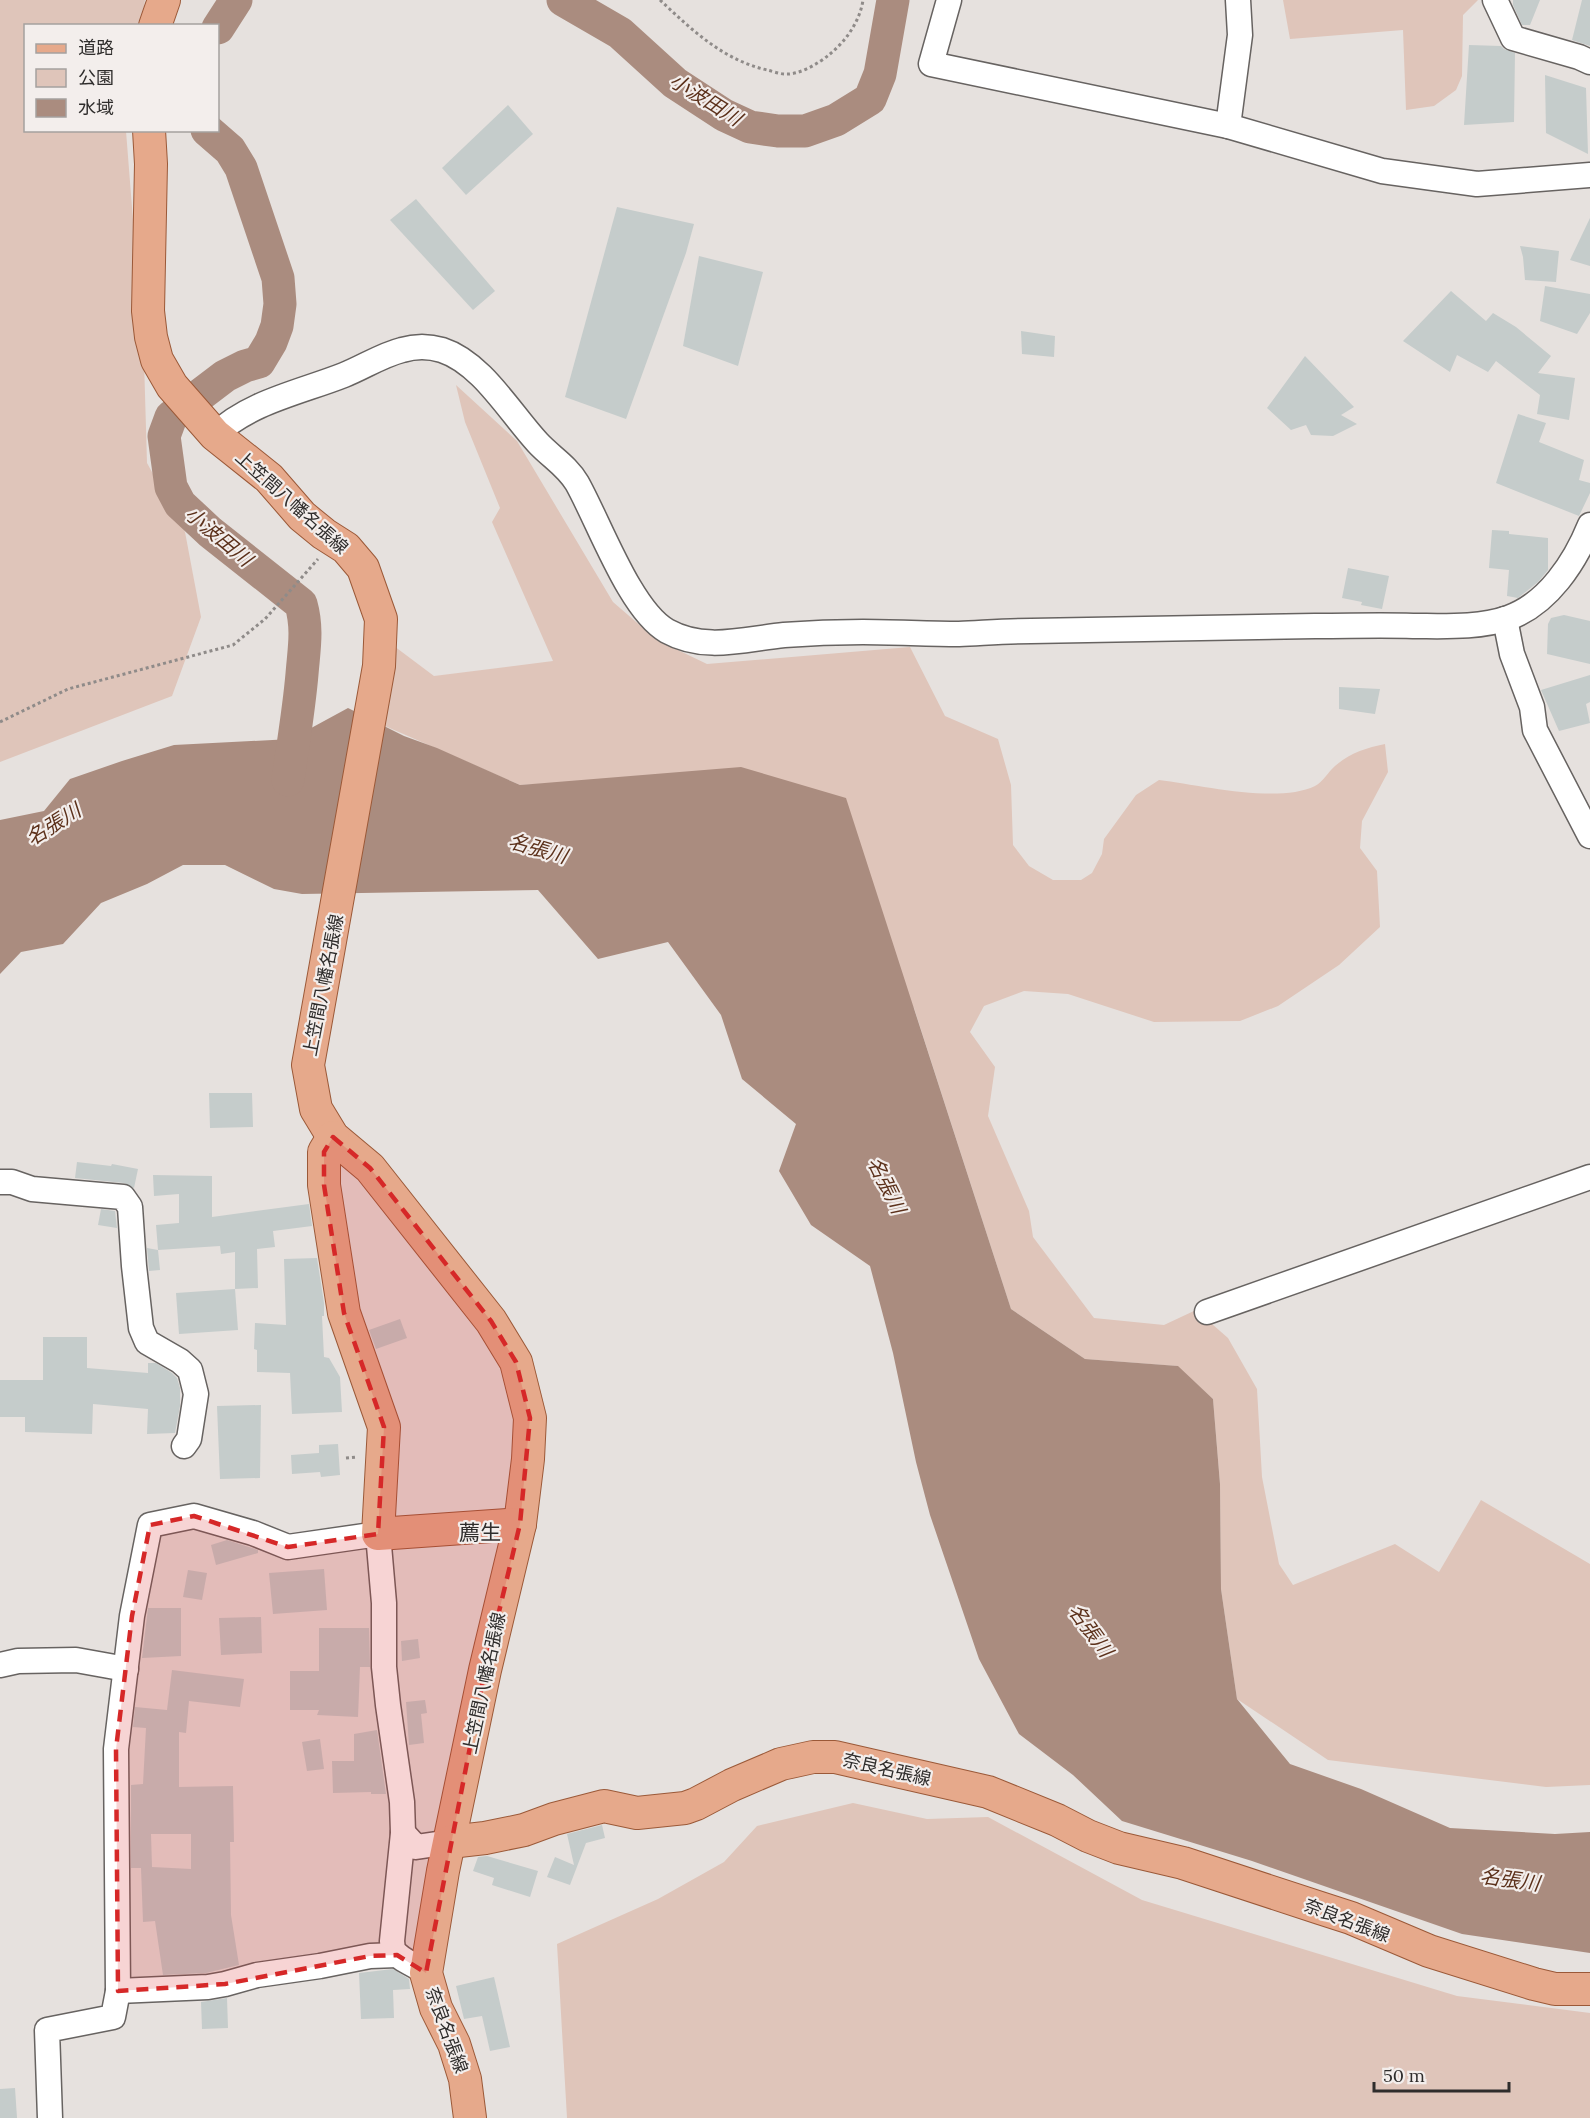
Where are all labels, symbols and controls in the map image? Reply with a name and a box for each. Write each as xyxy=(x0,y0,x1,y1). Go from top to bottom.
legend xyxy=(24,24,219,132)
text: 道路 xyxy=(78,36,114,59)
text: 公園 xyxy=(78,66,114,89)
water label: 小波田川 xyxy=(665,67,748,132)
text: 水域 xyxy=(78,96,114,119)
street label: 上笠間八幡名張線 xyxy=(231,445,353,559)
water label: 小波田川 xyxy=(180,501,259,573)
water label: 名張川 xyxy=(21,796,87,850)
water label: 名張川 xyxy=(506,828,572,869)
street label: 上笠間八幡名張線 xyxy=(298,912,348,1058)
water label: 名張川 xyxy=(863,1153,912,1219)
district label: 薦生 xyxy=(459,1519,501,1546)
water label: 名張川 xyxy=(1063,1598,1120,1663)
street label: 上笠間八幡名張線 xyxy=(458,1610,510,1756)
street label: 奈良名張線 xyxy=(841,1748,933,1790)
water label: 名張川 xyxy=(1479,1862,1543,1896)
street label: 奈良名張線 xyxy=(1301,1893,1393,1947)
street label: 奈良名張線 xyxy=(421,1984,473,2076)
scale bar xyxy=(1374,2055,1509,2093)
text: 50 m xyxy=(1383,2064,1425,2087)

